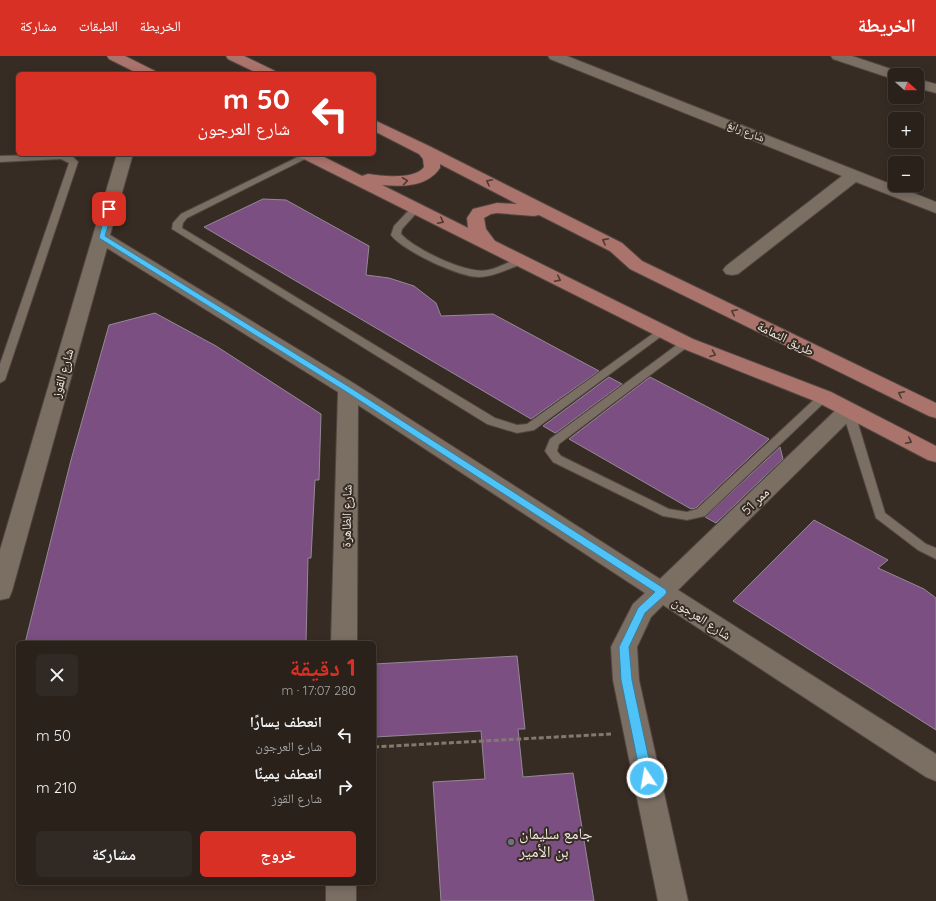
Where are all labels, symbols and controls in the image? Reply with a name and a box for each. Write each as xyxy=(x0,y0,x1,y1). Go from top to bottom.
text: الخريطة xyxy=(858,13,916,37)
text: مشاركة xyxy=(20,17,57,35)
text: الطبقات xyxy=(79,17,118,35)
text: الخريطة xyxy=(140,17,181,35)
north arrow xyxy=(888,68,924,104)
map controls xyxy=(888,68,924,192)
text: 50 m xyxy=(223,81,290,116)
icon: left xyxy=(304,88,356,140)
button: + xyxy=(888,112,924,148)
text: شارع العرجون xyxy=(198,117,290,140)
street label: شارع رابغ xyxy=(725,117,767,145)
button: − xyxy=(888,156,924,192)
one-way arrow xyxy=(402,177,408,186)
one-way arrow xyxy=(486,180,493,187)
pin xyxy=(92,192,126,226)
icon: arrive xyxy=(98,198,120,220)
one-way arrow xyxy=(437,217,445,224)
one-way arrow xyxy=(602,238,609,246)
one-way arrow xyxy=(553,275,561,282)
one-way arrow xyxy=(731,309,738,317)
street label: طريق الثمامة xyxy=(755,317,817,360)
street label: شارع القوز xyxy=(47,347,79,401)
one-way arrow xyxy=(709,349,716,357)
one-way arrow xyxy=(898,391,905,399)
one-way arrow xyxy=(905,436,912,444)
street label: شارع الظاهرة xyxy=(337,484,357,548)
street label: ممر 51 xyxy=(738,484,773,519)
street label: شارع العرجون xyxy=(669,593,734,645)
text: 1 دقيقة xyxy=(290,652,356,682)
button: close xyxy=(36,654,78,696)
text: 280 m · 17:07 xyxy=(281,682,356,698)
text: انعطف يسارًا xyxy=(250,712,322,731)
icon: left xyxy=(334,724,356,746)
text: 50 m xyxy=(36,726,71,745)
text: شارع العرجون xyxy=(255,738,322,754)
position arrow xyxy=(626,757,668,799)
text: انعطف يمينًا xyxy=(254,764,322,783)
icon: right xyxy=(334,776,356,798)
text: 210 m xyxy=(36,778,77,797)
text: شارع القوز xyxy=(272,790,322,806)
place label: جامع سليمان بن الأمير xyxy=(518,823,593,862)
button: مشاركة xyxy=(36,831,192,877)
button: خروج xyxy=(200,831,356,877)
marker: جامع سليمان بن الأمير xyxy=(506,837,516,847)

